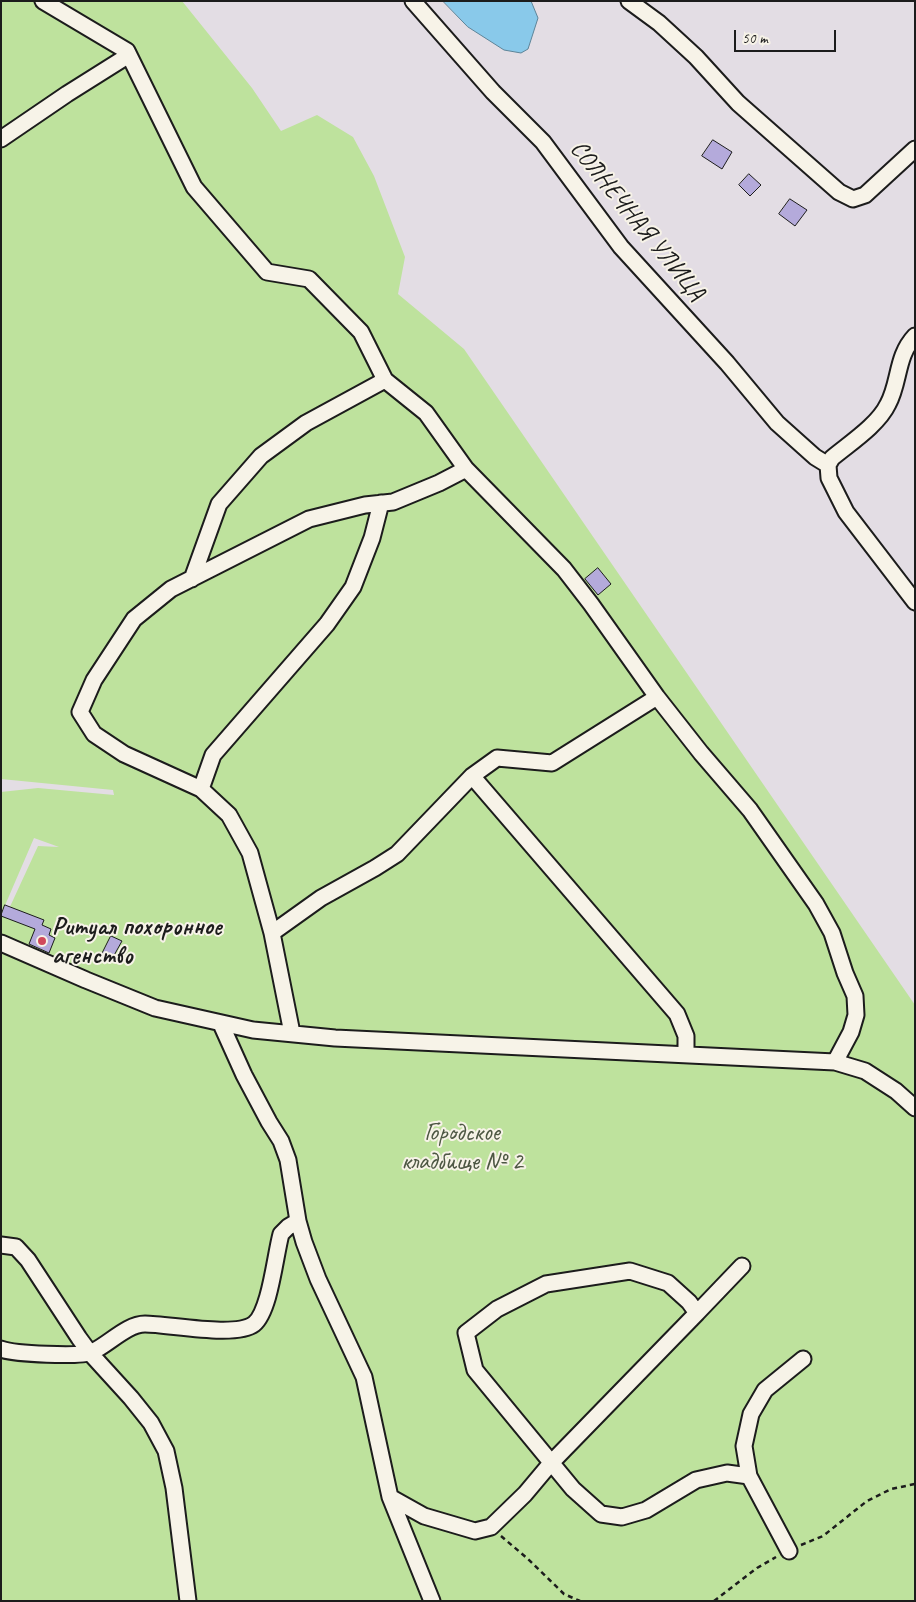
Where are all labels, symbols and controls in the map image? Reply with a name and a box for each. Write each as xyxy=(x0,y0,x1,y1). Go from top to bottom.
scale bar xyxy=(736,20,838,52)
text: 50 m xyxy=(742,29,768,48)
street label: СОЛНЕЧНАЯ УЛИЦА xyxy=(563,135,711,307)
place label: Ритуал похоронное агенство xyxy=(52,912,222,971)
marker: Ритуал похоронное агенство xyxy=(36,935,48,947)
park label: Городское кладбище № 2 xyxy=(401,1118,523,1177)

